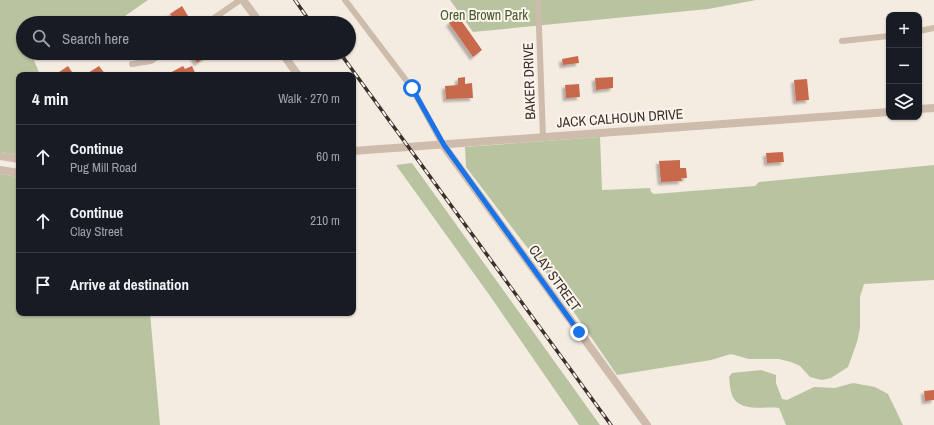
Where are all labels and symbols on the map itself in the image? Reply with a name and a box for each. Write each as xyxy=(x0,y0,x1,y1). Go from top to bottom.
park label: Oren Brown Park xyxy=(440,6,528,24)
street label: BAKER DRIVE xyxy=(519,42,539,120)
route start xyxy=(403,79,421,97)
street label: JACK CALHOUN DRIVE xyxy=(556,105,684,131)
street label: CLAY STREET xyxy=(525,241,585,315)
route end xyxy=(570,323,588,341)

